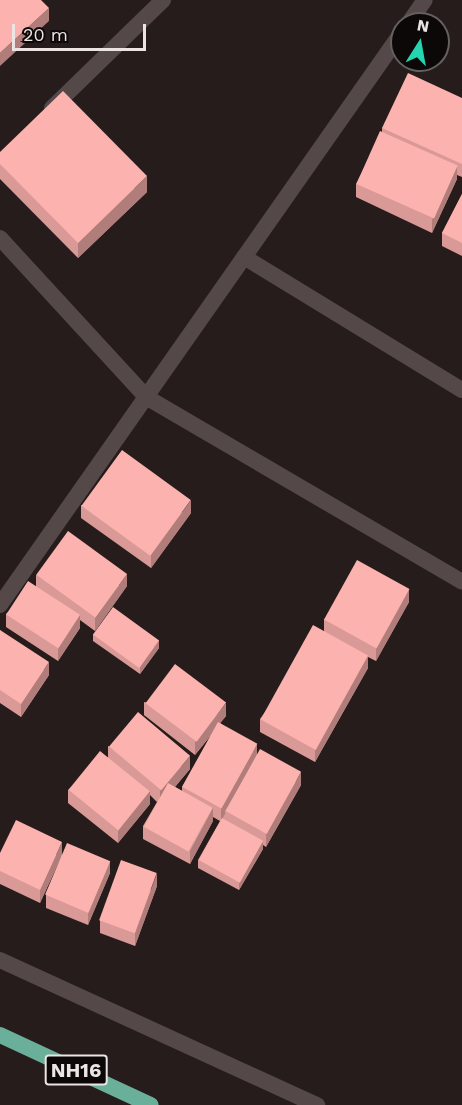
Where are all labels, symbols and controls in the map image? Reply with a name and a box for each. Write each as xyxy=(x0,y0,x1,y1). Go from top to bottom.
scale bar xyxy=(15,12,148,50)
north arrow xyxy=(390,12,450,72)
text: N xyxy=(416,15,431,36)
text: 20 m xyxy=(23,24,68,45)
road number: NH16 xyxy=(44,1053,107,1087)

